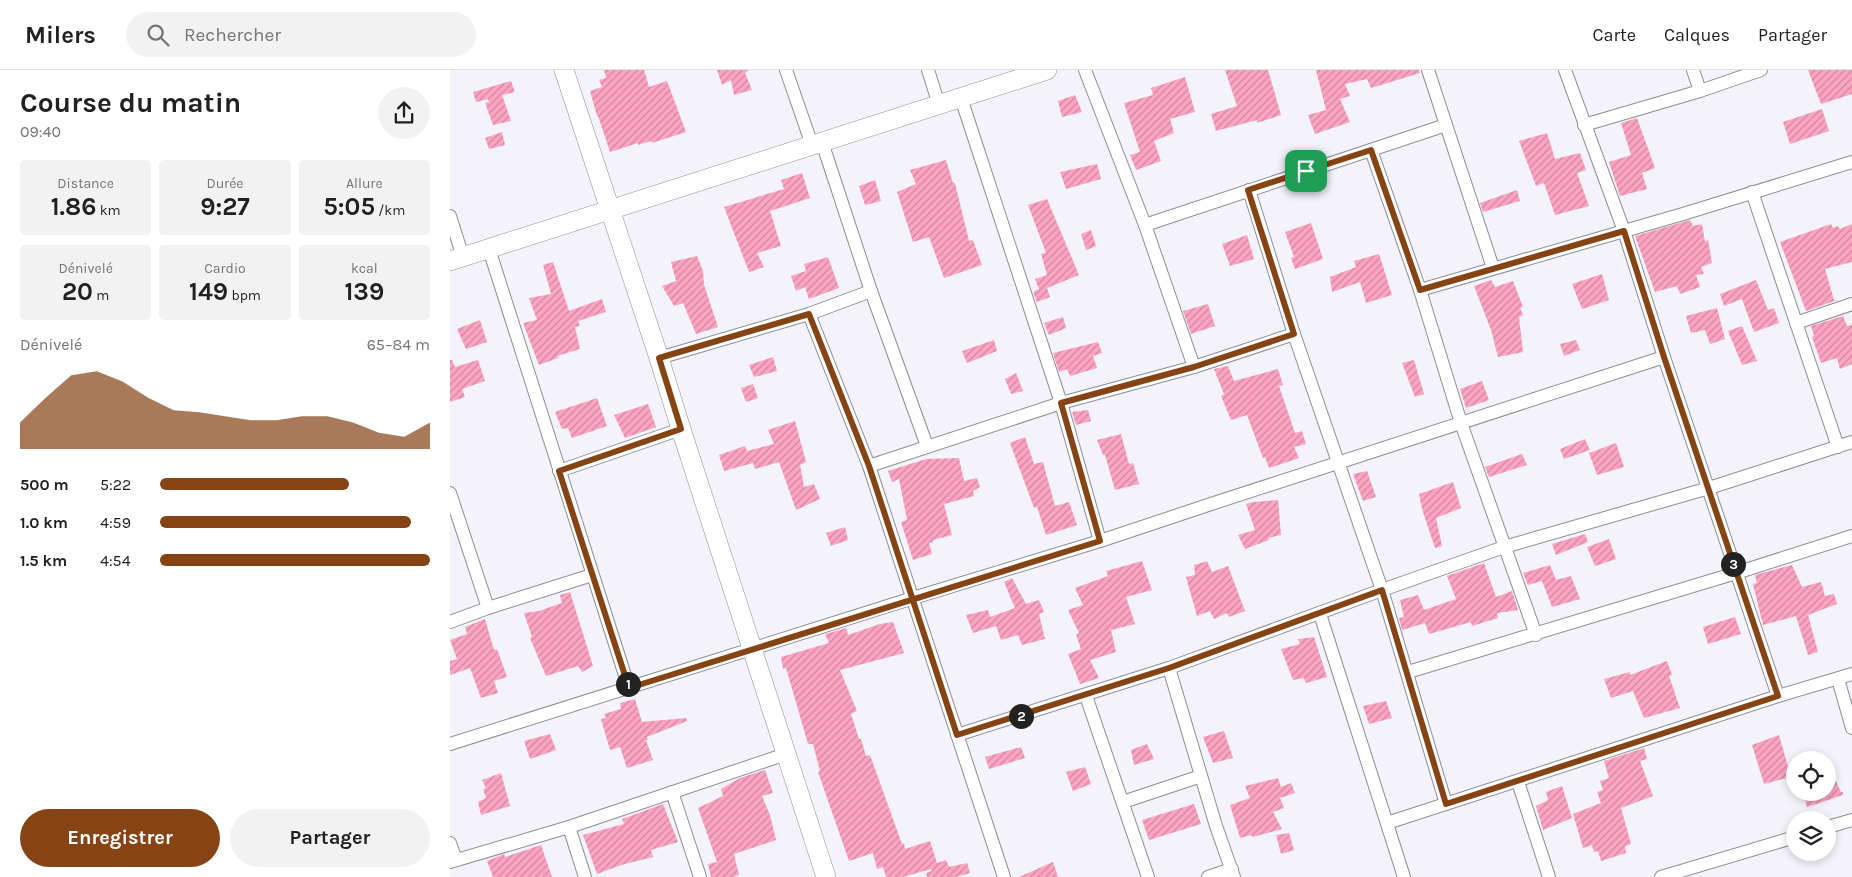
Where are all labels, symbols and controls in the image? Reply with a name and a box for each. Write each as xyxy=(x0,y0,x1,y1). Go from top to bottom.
search box xyxy=(126,12,476,57)
text: Milers xyxy=(25,21,96,49)
icon: search xyxy=(144,21,172,49)
text: Rechercher xyxy=(184,24,281,46)
text: Carte xyxy=(1592,24,1636,46)
text: Calques xyxy=(1664,24,1730,46)
text: Partager xyxy=(1758,24,1827,46)
text: Course du matin xyxy=(20,86,241,119)
button: share xyxy=(378,87,430,139)
text: 09:40 xyxy=(20,122,61,141)
pin xyxy=(1285,150,1327,192)
icon: arrive xyxy=(1292,157,1320,185)
text: Distance xyxy=(57,175,114,192)
text: Durée xyxy=(206,175,244,192)
text: Allure xyxy=(346,175,383,192)
text: 1.86 xyxy=(51,192,96,221)
text: 9:27 xyxy=(200,192,250,221)
text: 5:05 xyxy=(323,192,375,221)
text: km xyxy=(96,202,121,219)
text: /km xyxy=(375,202,405,219)
text: Dénivelé xyxy=(58,260,113,277)
text: Cardio xyxy=(204,260,246,277)
text: kcal xyxy=(351,260,378,277)
text: 20 xyxy=(62,277,93,306)
text: 149 xyxy=(189,277,228,306)
text: 139 xyxy=(344,277,384,306)
text: m xyxy=(93,287,109,304)
text: bpm xyxy=(228,287,261,304)
text: Dénivelé xyxy=(20,335,82,354)
text: 65–84 m xyxy=(367,335,430,354)
text: 500 m xyxy=(20,475,69,494)
text: 5:22 xyxy=(100,475,131,494)
text: 1.0 km xyxy=(20,513,68,532)
text: 4:59 xyxy=(100,513,131,532)
text: 1.5 km xyxy=(20,551,67,570)
text: 4:54 xyxy=(100,551,131,570)
pin: 3 xyxy=(1720,552,1746,576)
text: 3 xyxy=(1729,556,1738,573)
pin: 1 xyxy=(616,672,640,696)
text: 1 xyxy=(626,676,631,693)
pin: 2 xyxy=(1008,704,1034,728)
text: 2 xyxy=(1017,708,1026,725)
map controls xyxy=(1786,751,1836,861)
button: locate xyxy=(1786,751,1836,801)
button: Enregistrer xyxy=(20,809,220,867)
button: Partager xyxy=(230,809,430,867)
button: layers xyxy=(1786,811,1836,861)

